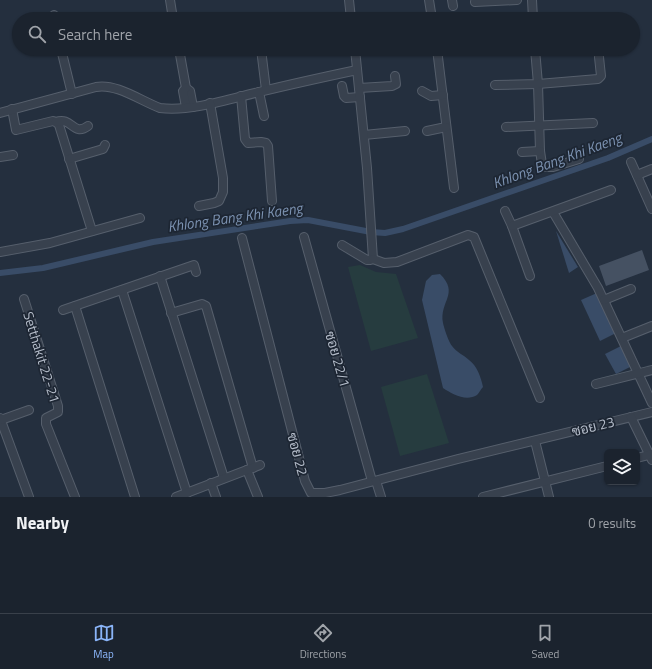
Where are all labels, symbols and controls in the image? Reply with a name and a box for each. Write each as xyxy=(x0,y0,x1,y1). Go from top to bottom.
search box xyxy=(12,12,640,56)
icon: search xyxy=(26,23,48,45)
text: Search here xyxy=(58,23,132,46)
water label: Khlong Bang Khi Kaeng xyxy=(489,125,627,194)
water label: Khlong Bang Khi Kaeng xyxy=(166,196,306,238)
street label: Setthakit 22-21 xyxy=(18,309,66,405)
street label: ซอย 22/1 xyxy=(320,329,356,389)
street label: ซอย 23 xyxy=(569,411,617,441)
street label: ซอย 22 xyxy=(282,430,314,478)
map controls xyxy=(604,449,640,485)
button: layers xyxy=(604,449,640,485)
text: Nearby xyxy=(16,510,69,536)
text: 0 results xyxy=(588,513,636,533)
tab: Map xyxy=(93,622,115,662)
tab: Directions xyxy=(300,622,346,662)
tab: Saved xyxy=(531,622,559,662)

